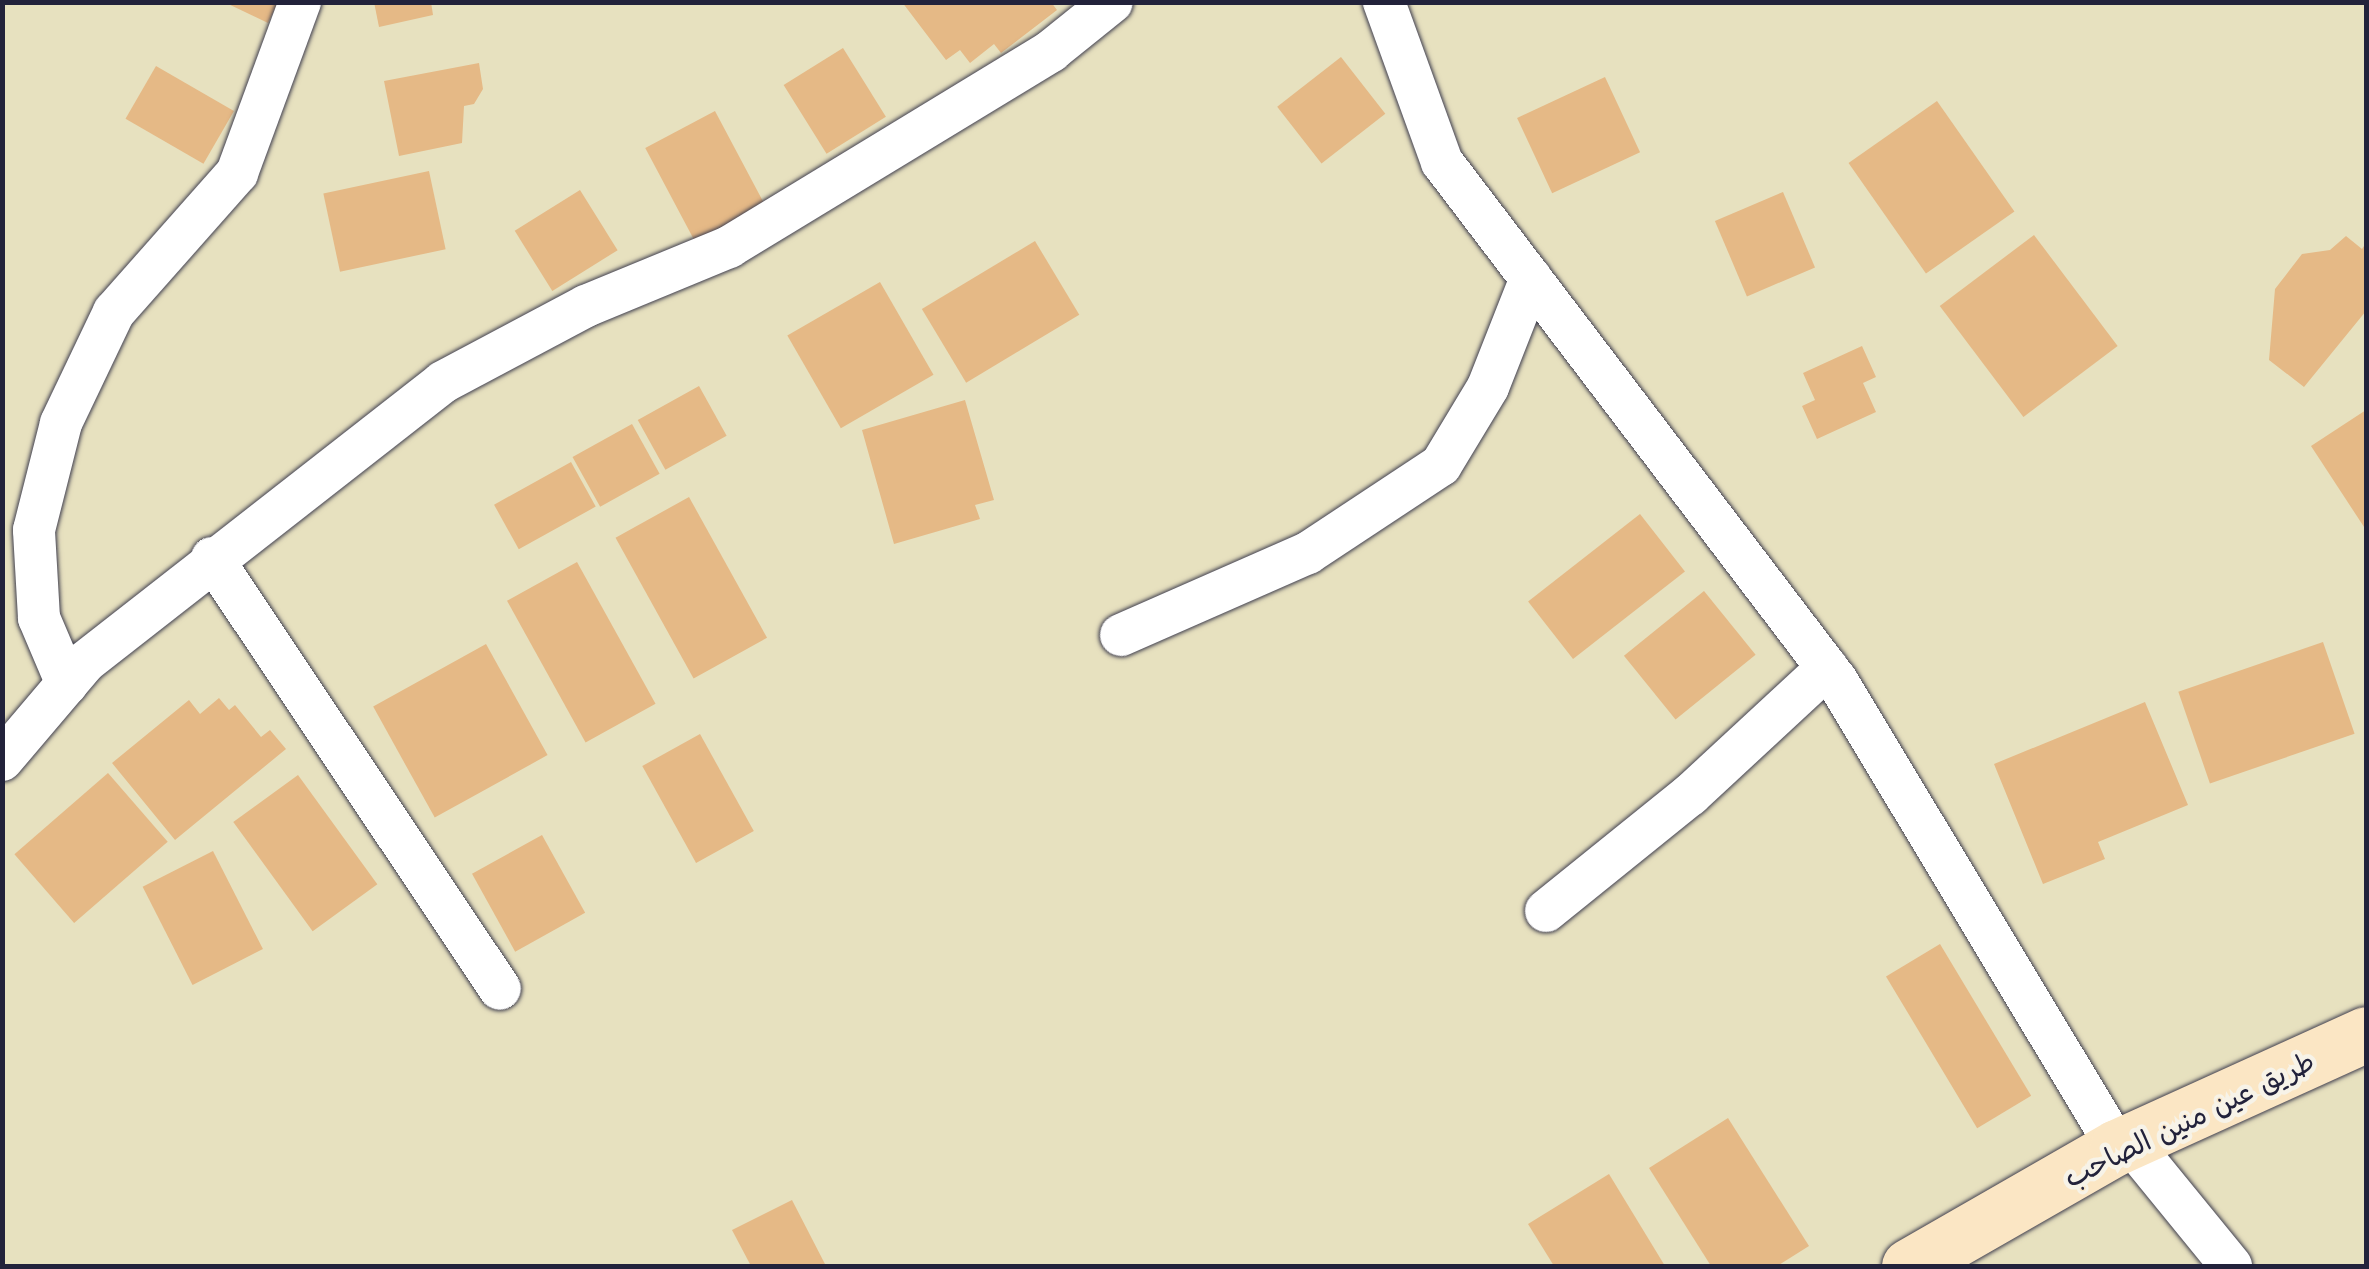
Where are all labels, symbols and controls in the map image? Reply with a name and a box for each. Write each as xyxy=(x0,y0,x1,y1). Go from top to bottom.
street label: طريق عين منين الصاحب xyxy=(2058,1044,2320,1194)

